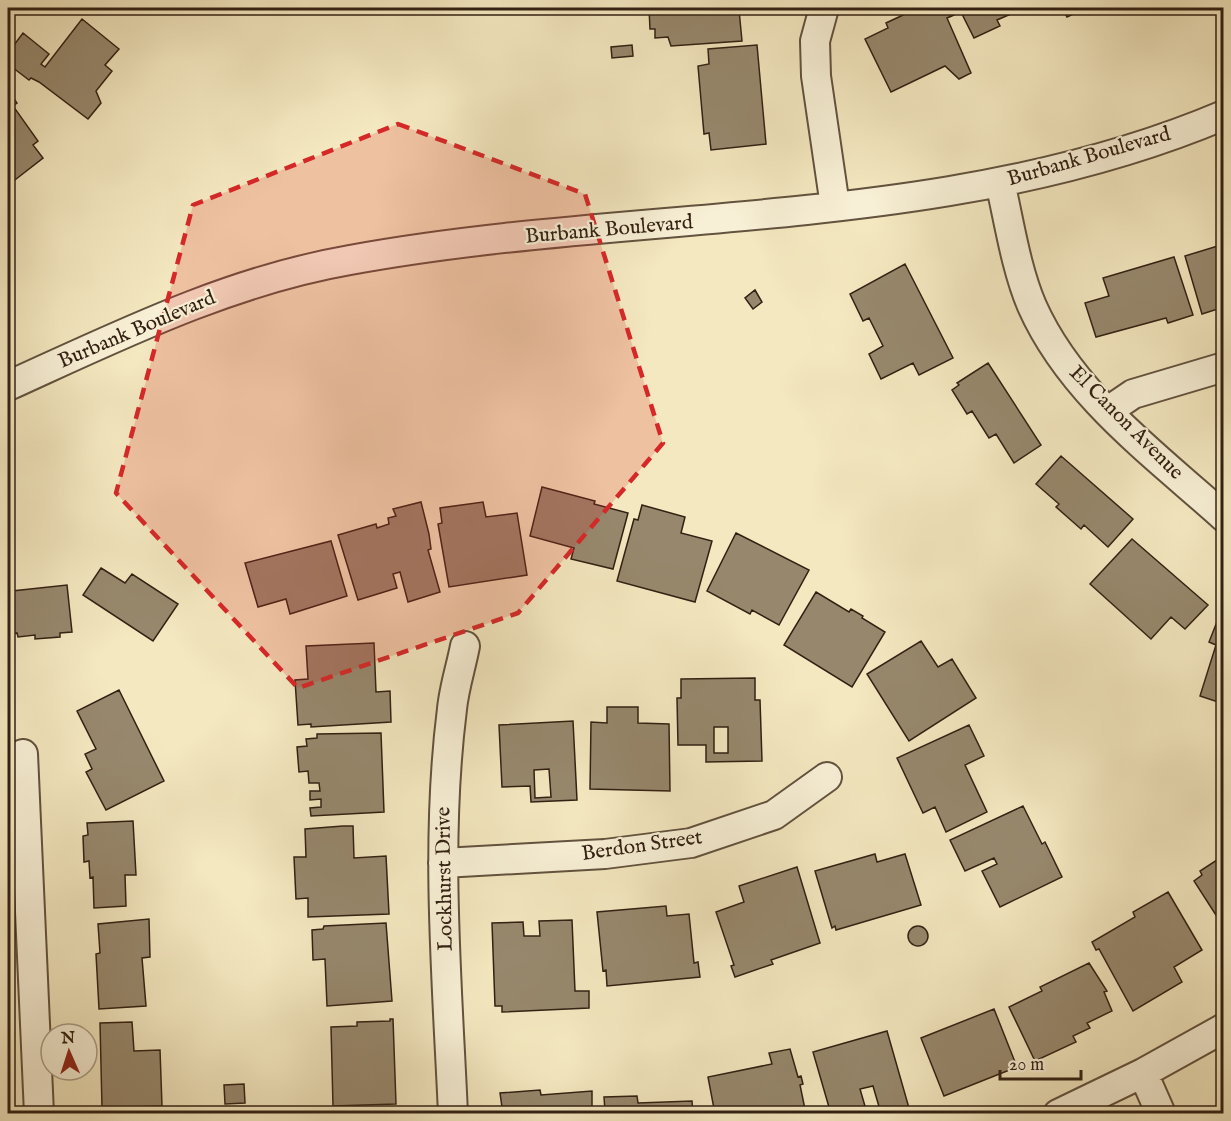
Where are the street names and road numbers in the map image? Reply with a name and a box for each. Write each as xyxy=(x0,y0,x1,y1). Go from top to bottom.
street label: Burbank Boulevard xyxy=(1004,121,1174,193)
street label: Burbank Boulevard xyxy=(524,209,695,251)
street label: Burbank Boulevard xyxy=(54,284,221,375)
street label: El Canon Avenue xyxy=(1063,360,1189,486)
street label: Lockhurst Drive xyxy=(430,806,460,951)
street label: Berdon Street xyxy=(580,824,704,868)

